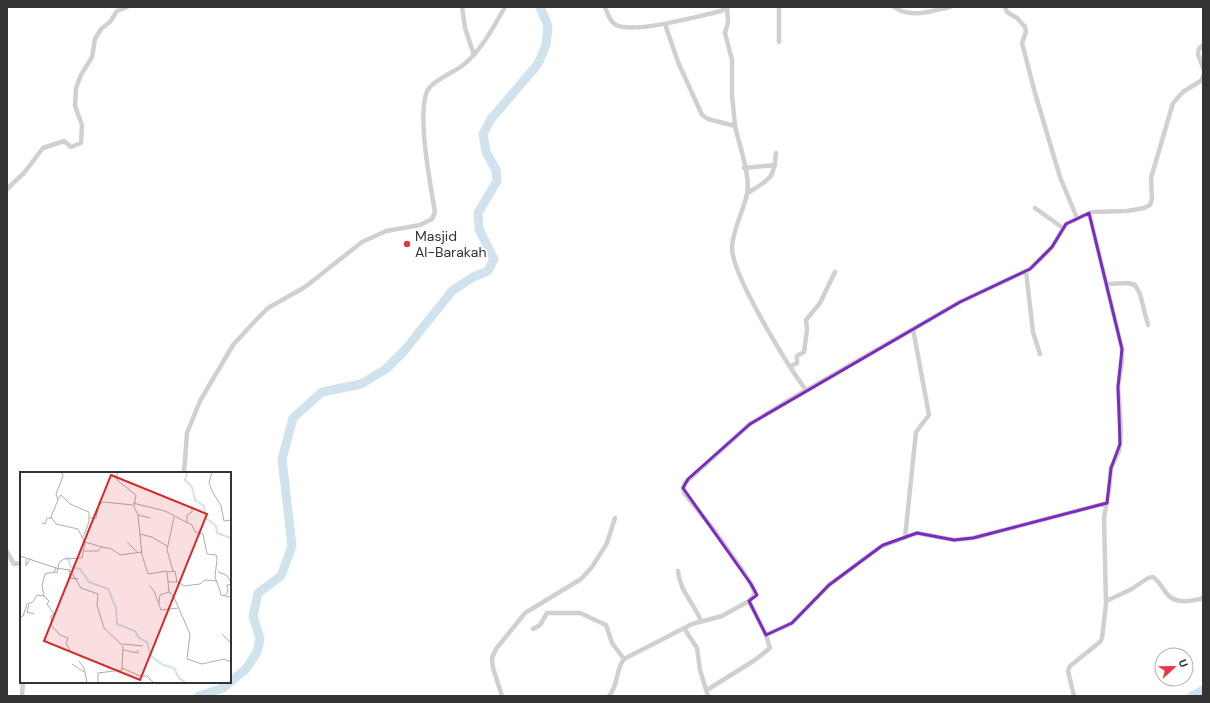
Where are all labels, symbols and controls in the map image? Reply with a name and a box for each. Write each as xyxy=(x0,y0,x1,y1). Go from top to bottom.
place label: Masjid Al-Barakah xyxy=(415,227,487,261)
marker: Masjid Al-Barakah xyxy=(402,239,412,249)
inset map xyxy=(20,472,231,683)
north arrow xyxy=(1154,647,1194,687)
text: U xyxy=(1175,657,1191,669)

